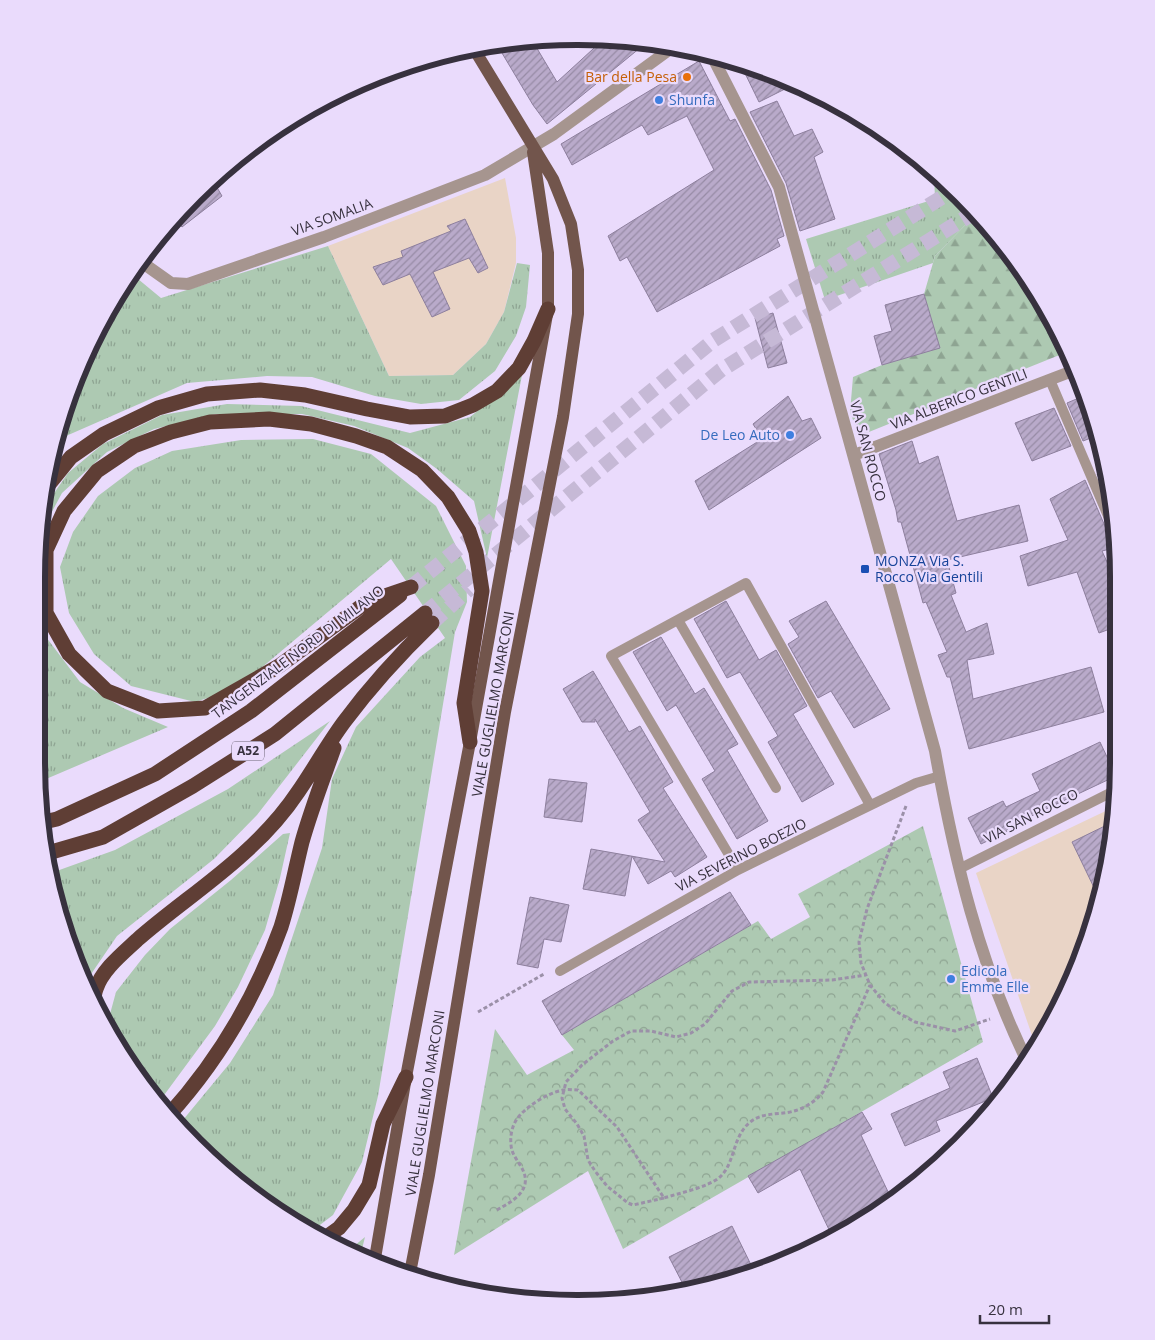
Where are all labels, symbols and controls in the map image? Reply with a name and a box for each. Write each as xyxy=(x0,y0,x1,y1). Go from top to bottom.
place label: Bar della Pesa xyxy=(585,67,677,86)
marker: Bar della Pesa xyxy=(681,71,693,83)
place label: Shunfa xyxy=(669,90,715,109)
marker: Shunfa xyxy=(653,94,665,106)
street label: VIA SOMALIA xyxy=(289,193,375,240)
street label: VIA ALBERICO GENTILI xyxy=(888,364,1030,433)
street label: VIA SAN ROCCO xyxy=(846,398,891,503)
place label: De Leo Auto xyxy=(700,425,780,444)
marker: De Leo Auto xyxy=(784,429,796,441)
place label: MONZA Via S. Rocco Via Gentili xyxy=(875,551,983,586)
marker: MONZA Via S. Rocco Via Gentili xyxy=(859,563,871,575)
street label: TANGENZIALE NORD DI MILANO xyxy=(208,581,388,723)
street label: VIALE GUGLIELMO MARCONI xyxy=(467,610,518,798)
road number: A52 xyxy=(232,741,264,760)
street label: VIA SAN ROCCO xyxy=(980,784,1081,848)
street label: VIA SEVERINO BOEZIO xyxy=(672,813,810,896)
place label: Edicola Emme Elle xyxy=(961,961,1029,996)
marker: Edicola Emme Elle xyxy=(945,973,957,985)
street label: VIALE GUGLIELMO MARCONI xyxy=(400,1009,449,1197)
scale bar xyxy=(980,1292,1049,1324)
text: 20 m xyxy=(988,1299,1023,1319)

